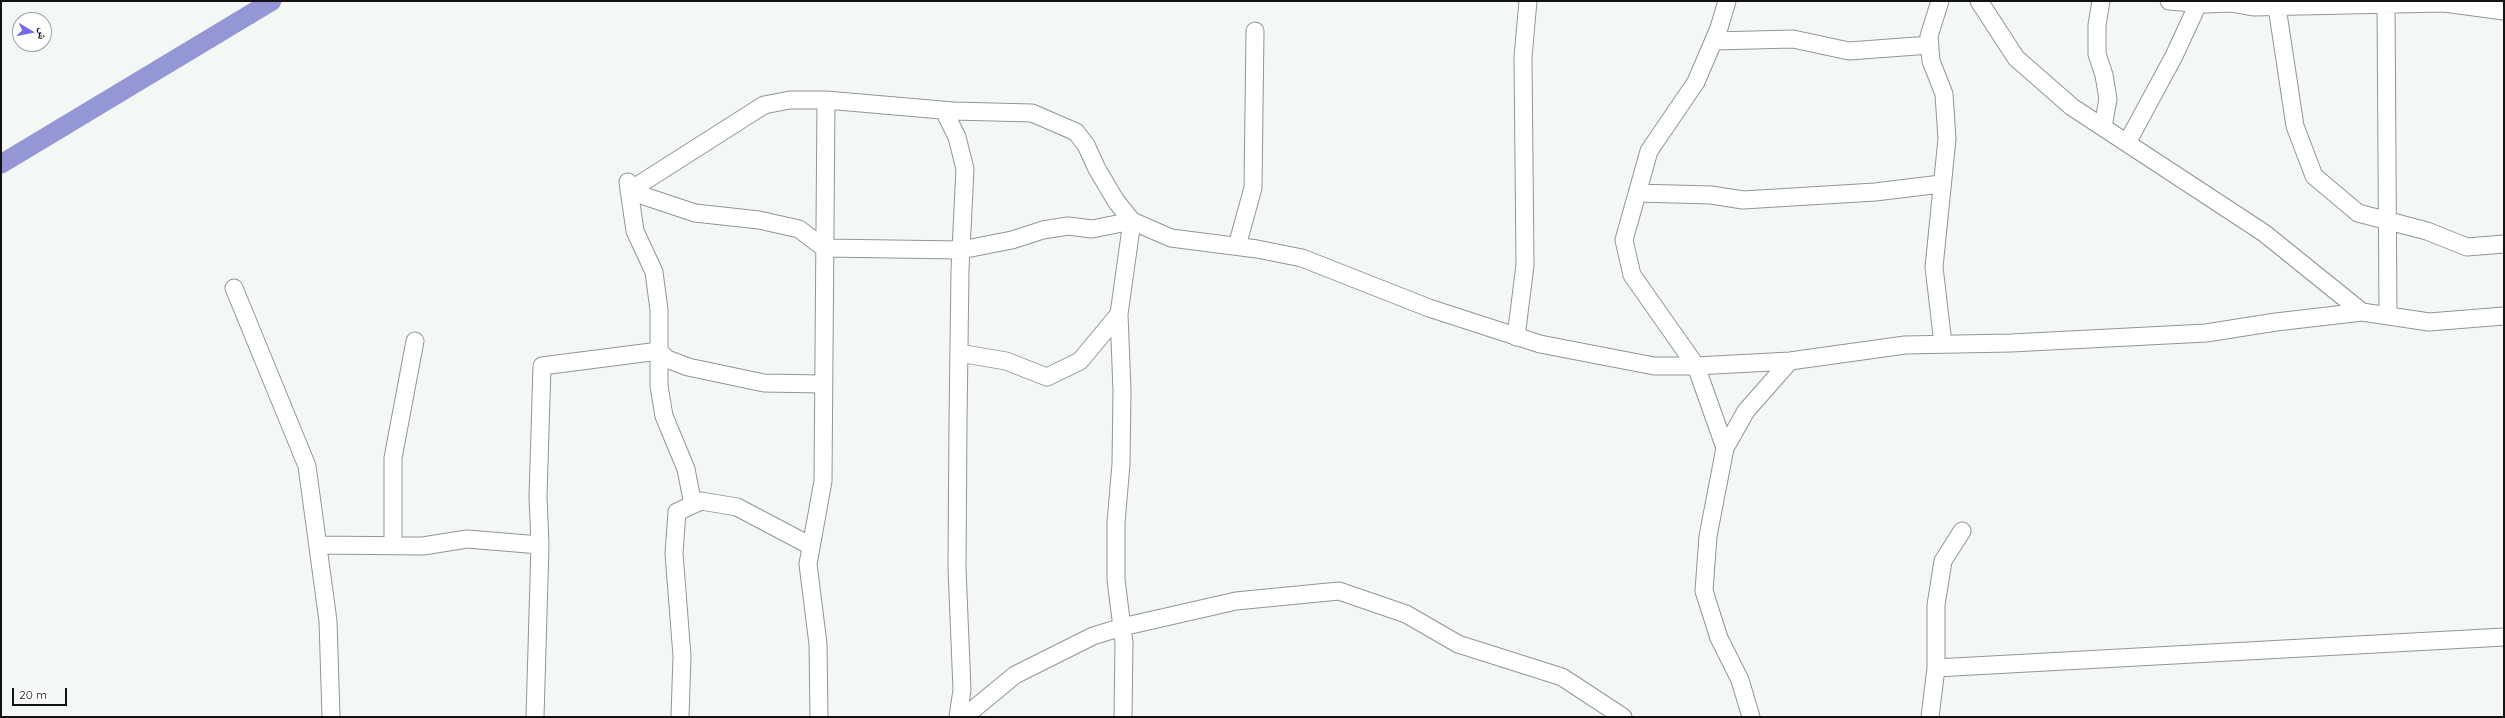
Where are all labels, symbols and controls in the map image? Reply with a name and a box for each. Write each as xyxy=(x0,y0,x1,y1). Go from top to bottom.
north arrow xyxy=(12,12,52,52)
text: ش xyxy=(35,27,51,41)
scale bar xyxy=(14,680,69,706)
text: 20 m xyxy=(19,687,47,702)

